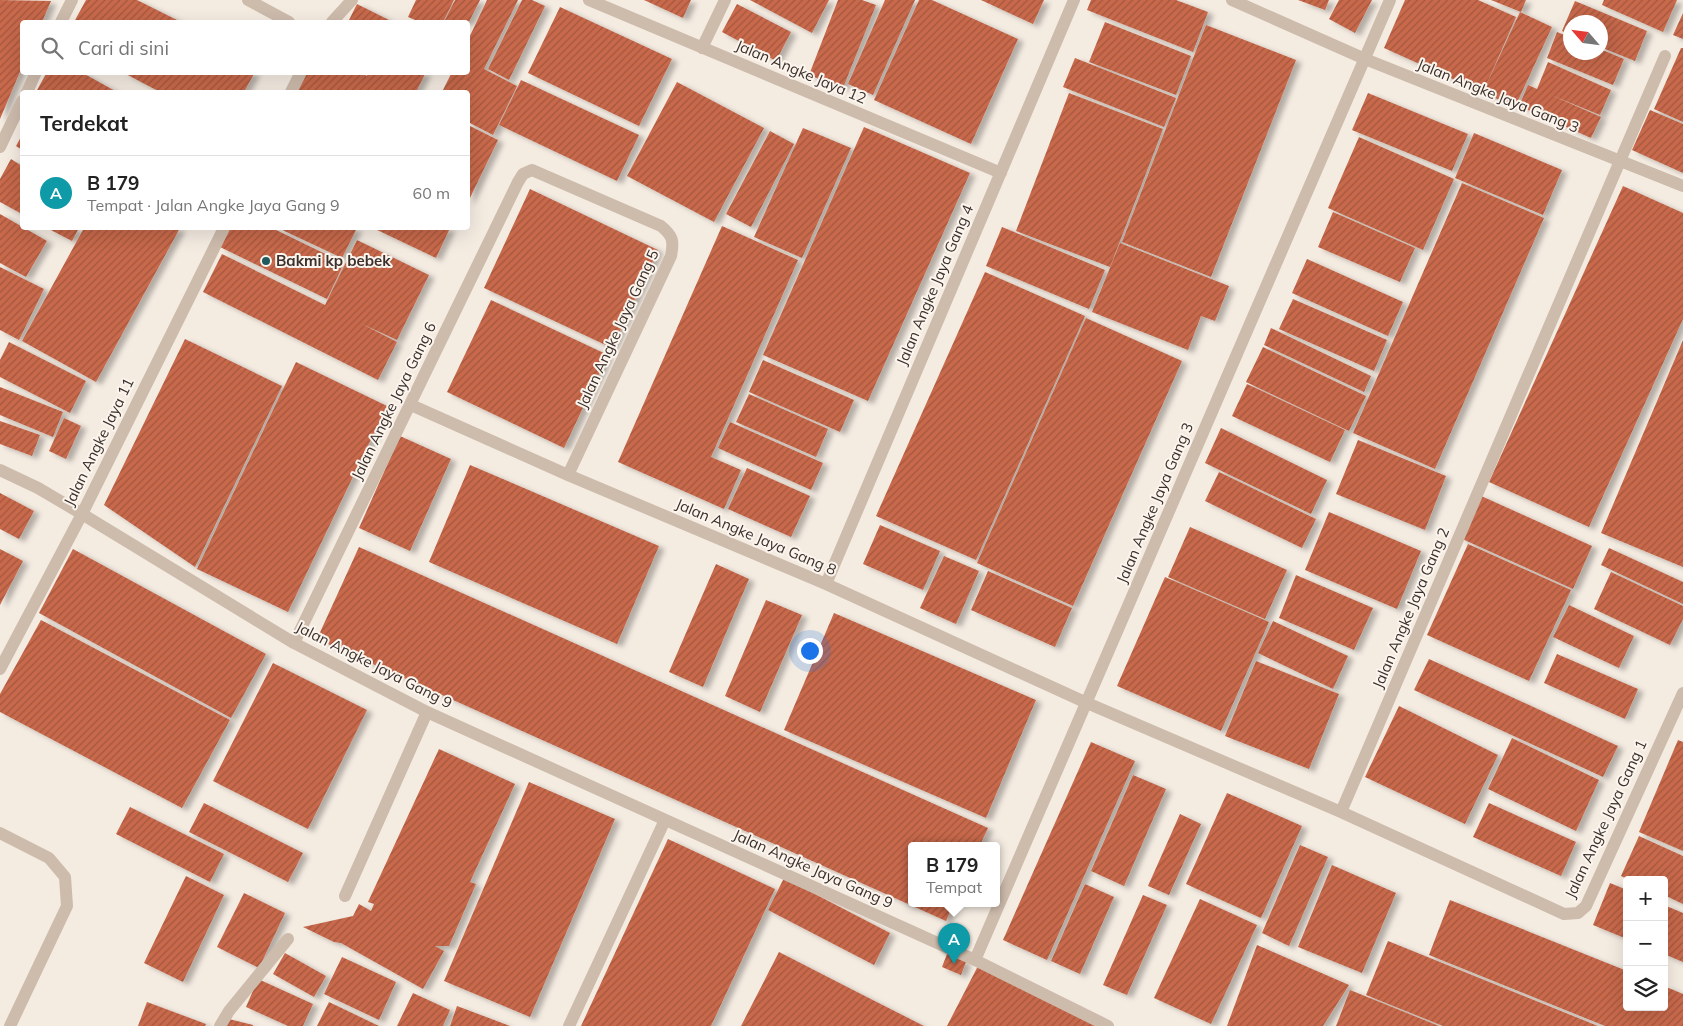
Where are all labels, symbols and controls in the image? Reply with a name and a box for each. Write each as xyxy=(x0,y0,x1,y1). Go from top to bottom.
north arrow xyxy=(1563,15,1608,60)
search box xyxy=(20,20,470,75)
icon: search xyxy=(38,34,66,62)
street label: Jalan Angke Jaya 12 xyxy=(733,35,869,108)
text: Cari di sini xyxy=(78,36,169,60)
street label: Jalan Angke Jaya Gang 3 xyxy=(1414,54,1582,137)
text: Terdekat xyxy=(40,110,128,136)
text: B 179 xyxy=(87,171,140,195)
text: A xyxy=(50,183,62,203)
text: 60 m xyxy=(413,183,450,203)
text: Tempat · Jalan Angke Jaya Gang 9 xyxy=(87,195,340,215)
street label: Jalan Angke Jaya Gang 4 xyxy=(892,201,977,368)
street label: Jalan Angke Jaya Gang 5 xyxy=(572,246,663,411)
place label: Bakmi kp bebek xyxy=(276,251,391,270)
marker: Bakmi kp bebek xyxy=(260,255,272,267)
street label: Jalan Angke Jaya Gang 6 xyxy=(347,319,440,483)
street label: Jalan Angke Jaya 11 xyxy=(59,375,138,509)
street label: Jalan Angke Jaya Gang 3 xyxy=(1112,419,1197,586)
street label: Jalan Angke Jaya Gang 8 xyxy=(673,494,840,579)
street label: Jalan Angke Jaya Gang 2 xyxy=(1368,524,1453,691)
street label: Jalan Angke Jaya Gang 9 xyxy=(293,617,456,712)
your location xyxy=(797,638,823,664)
street label: Jalan Angke Jaya Gang 1 xyxy=(1560,736,1651,901)
street label: Jalan Angke Jaya Gang 9 xyxy=(730,825,896,912)
popup xyxy=(908,842,1000,907)
text: B 179 xyxy=(926,853,979,877)
map controls xyxy=(1623,876,1668,1011)
button: + xyxy=(1623,876,1668,921)
text: Tempat xyxy=(926,877,982,897)
button: − xyxy=(1623,921,1668,966)
pin: A xyxy=(938,923,970,964)
button: layers xyxy=(1623,966,1668,1011)

